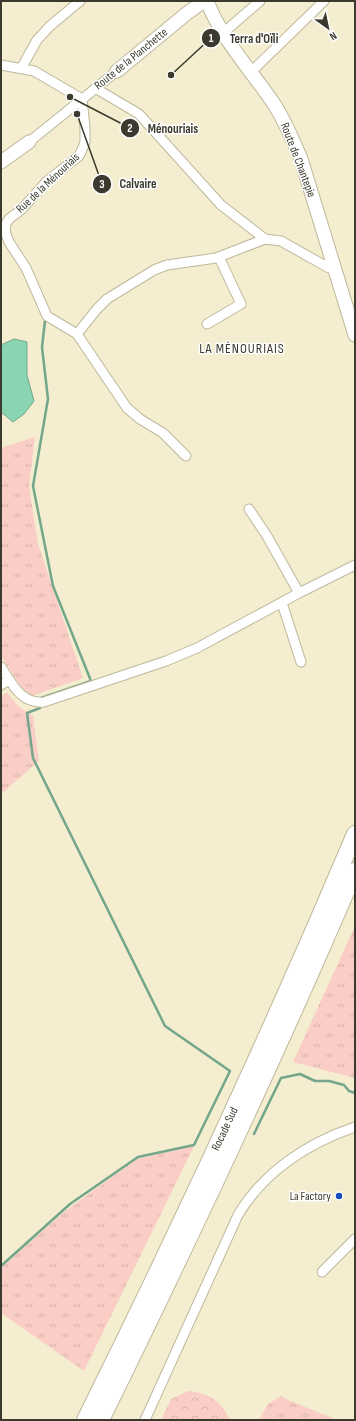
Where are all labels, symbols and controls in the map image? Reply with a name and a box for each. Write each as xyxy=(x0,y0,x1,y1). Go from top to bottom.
north arrow xyxy=(308,8,348,48)
street label: Route de la Planchette xyxy=(91,25,171,93)
callout: Terra d'Oïli xyxy=(201,26,286,51)
text: N xyxy=(327,29,339,43)
text: 1 xyxy=(209,31,214,46)
text: Terra d'Oïli xyxy=(230,31,279,47)
callout: Ménouriais xyxy=(120,116,207,141)
text: 2 xyxy=(127,121,133,136)
text: Ménouriais xyxy=(148,121,198,137)
street label: Route de Chantepie xyxy=(277,121,319,200)
street label: Rue de la Ménouriais xyxy=(13,150,83,216)
callout: Calvaire xyxy=(92,171,165,196)
text: Calvaire xyxy=(119,176,157,192)
text: 3 xyxy=(99,177,105,192)
district label: LA MÉNOURIAIS xyxy=(199,340,285,357)
street label: Rocade Sud xyxy=(208,1105,242,1153)
place label: La Factory xyxy=(290,1189,331,1204)
marker: La Factory xyxy=(334,1191,344,1201)

